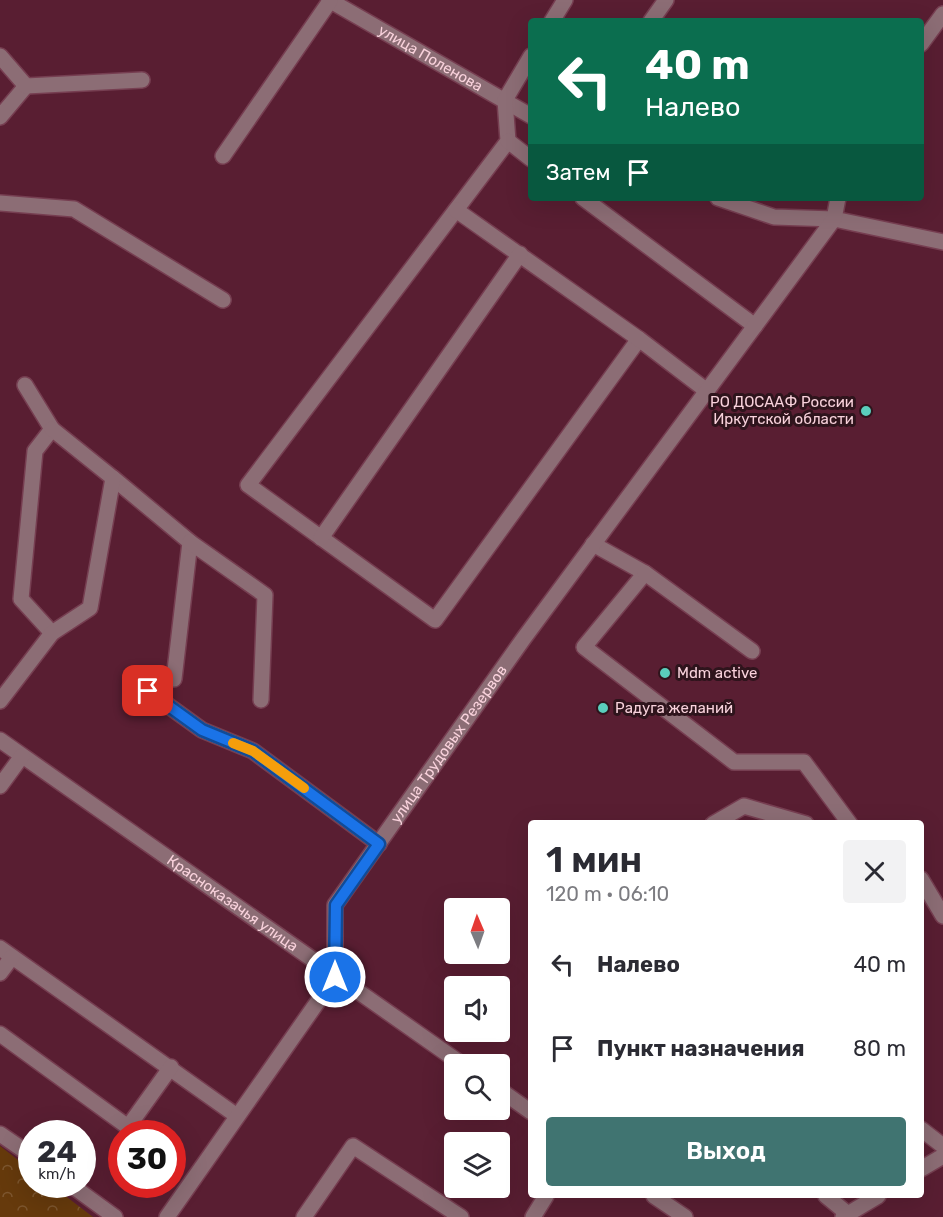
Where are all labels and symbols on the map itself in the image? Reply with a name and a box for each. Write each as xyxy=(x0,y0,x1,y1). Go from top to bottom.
street label: улица Поленова xyxy=(375,21,486,95)
place label: РО ДОСААФ России Иркутской области xyxy=(710,393,854,428)
marker: РО ДОСААФ России Иркутской области xyxy=(859,404,873,418)
street label: улица Трудовых Резервов xyxy=(387,662,511,827)
place label: Mdm active xyxy=(677,664,757,682)
pin xyxy=(122,665,173,716)
marker: Mdm active xyxy=(658,666,672,680)
place label: Радуга желаний xyxy=(615,699,733,717)
marker: Радуга желаний xyxy=(596,701,610,715)
street label: Красноказачья улица xyxy=(163,851,301,955)
north arrow xyxy=(444,898,510,964)
position arrow xyxy=(303,945,367,1009)
speed limit sign: 30 xyxy=(108,1120,186,1198)

